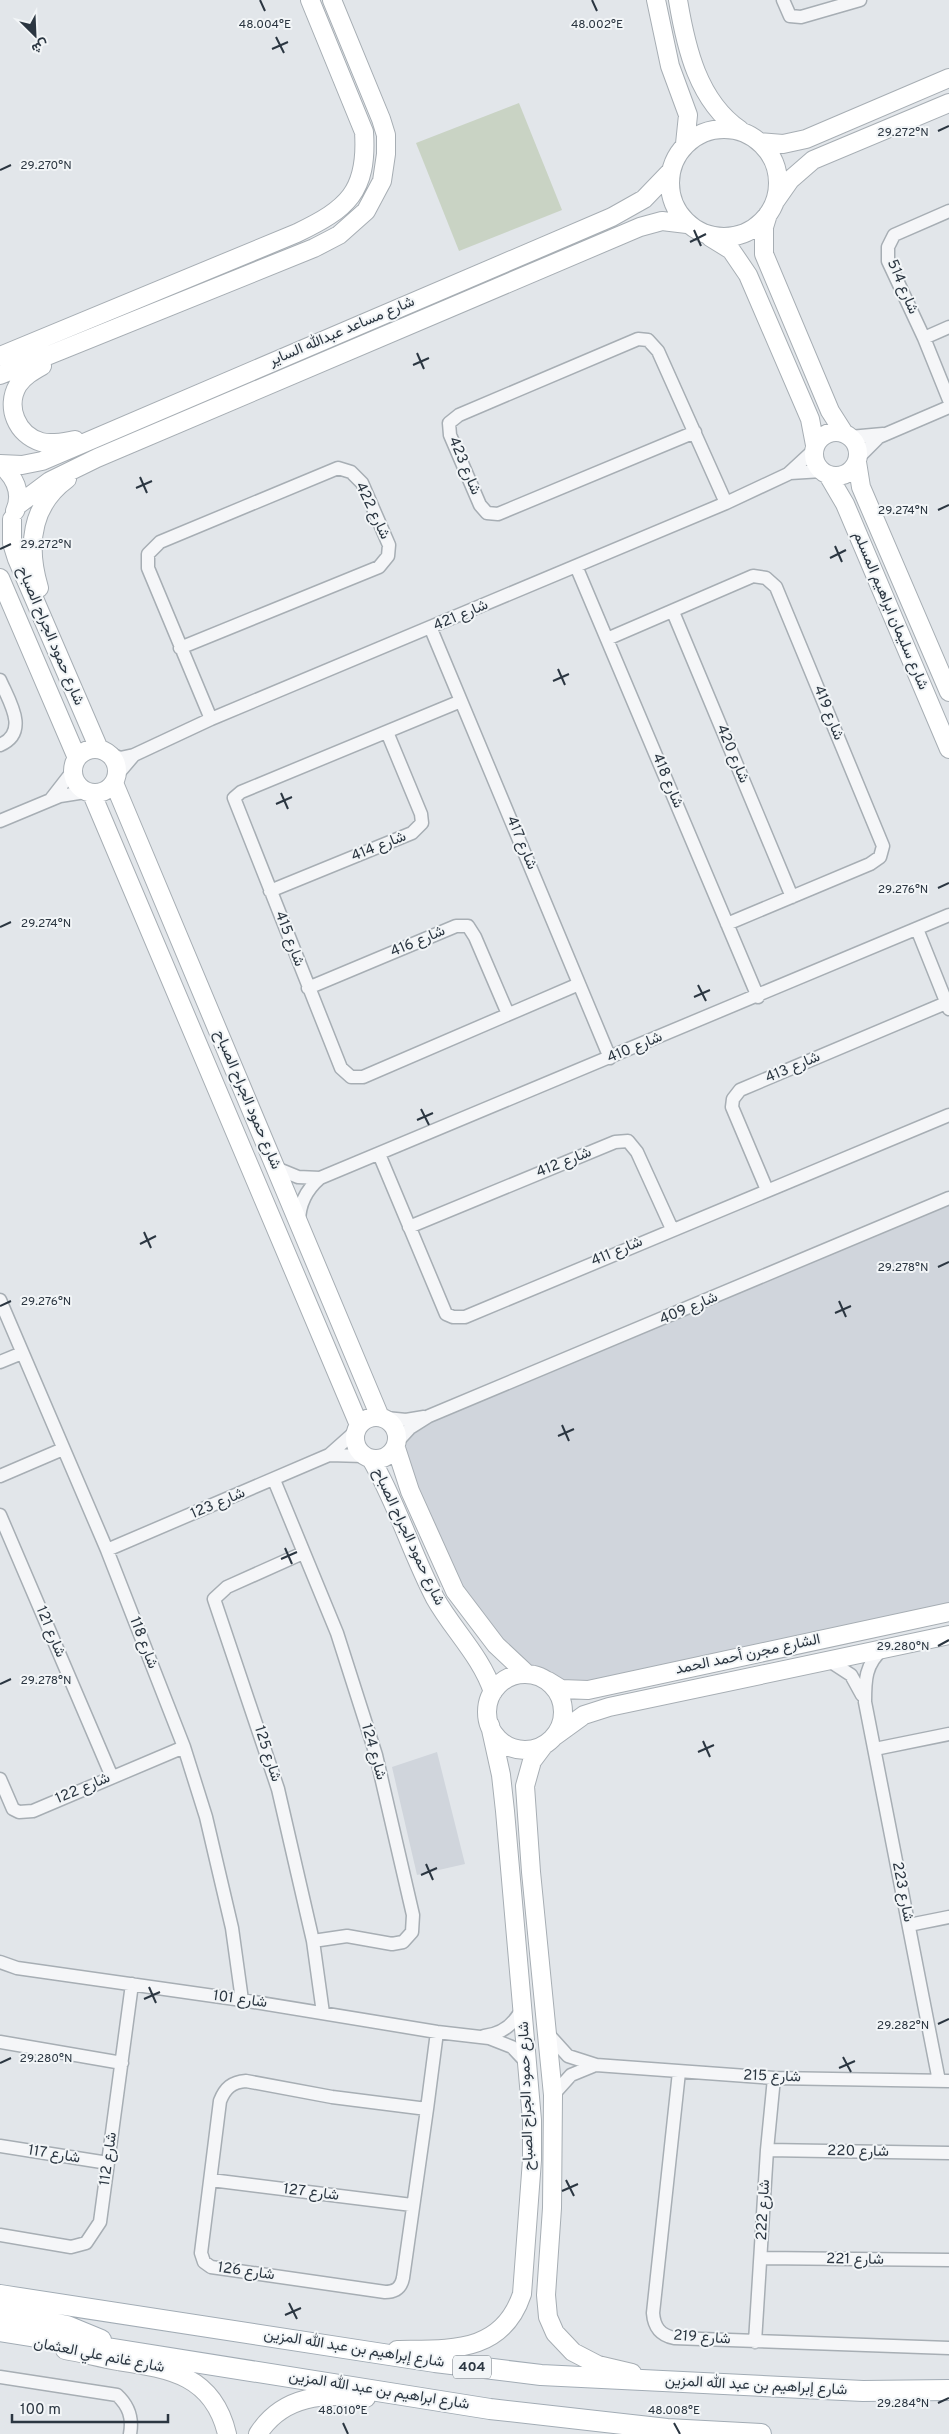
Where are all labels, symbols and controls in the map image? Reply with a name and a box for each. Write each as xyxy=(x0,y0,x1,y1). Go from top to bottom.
north arrow xyxy=(10,10,60,60)
text: 48.004°E xyxy=(239,17,291,33)
text: 48.002°E xyxy=(571,17,623,33)
text: ش xyxy=(28,34,51,57)
text: 29.272°N xyxy=(877,125,929,141)
text: 29.270°N xyxy=(20,158,72,174)
street label: شارع 514 xyxy=(882,257,922,317)
street label: شارع مساعد عبدالله الساير xyxy=(265,292,418,372)
street label: شارع 423 xyxy=(443,434,485,498)
street label: شارع 422 xyxy=(350,479,394,543)
text: 29.274°N xyxy=(878,503,928,519)
street label: شارع سليمان ابراهيم المسلم xyxy=(848,529,932,693)
text: 29.272°N xyxy=(20,537,72,553)
street label: شارع حمود الجراح الصباح xyxy=(12,564,88,709)
street label: شارع 421 xyxy=(431,596,491,636)
street label: شارع 419 xyxy=(808,683,848,743)
street label: شارع 420 xyxy=(711,722,753,786)
street label: شارع 418 xyxy=(647,751,687,811)
street label: شارع 417 xyxy=(501,813,541,873)
street label: شارع 414 xyxy=(349,827,409,867)
text: 29.276°N xyxy=(878,882,928,898)
street label: شارع 415 xyxy=(270,909,308,970)
text: 29.274°N xyxy=(21,916,71,932)
street label: شارع 416 xyxy=(388,922,448,962)
street label: شارع حمود الجراح الصباح xyxy=(209,1028,285,1173)
street label: شارع 410 xyxy=(604,1028,666,1068)
street label: شارع 413 xyxy=(763,1048,823,1088)
street label: شارع 412 xyxy=(534,1143,595,1183)
street label: شارع 411 xyxy=(588,1233,646,1271)
text: 29.278°N xyxy=(877,1260,929,1276)
street label: شارع 409 xyxy=(657,1288,721,1330)
text: 29.276°N xyxy=(21,1294,71,1310)
street label: شارع حمود الجراح الصباح xyxy=(368,1465,448,1609)
street label: شارع 123 xyxy=(188,1484,248,1524)
street label: شارع 121 xyxy=(31,1603,69,1661)
street label: شارع 118 xyxy=(124,1614,162,1672)
street label: الشارع مجرن أحمد الحمد xyxy=(674,1630,822,1680)
text: 29.280°N xyxy=(877,1639,929,1655)
text: 29.278°N xyxy=(20,1673,72,1689)
street label: شارع 124 xyxy=(356,1722,390,1782)
street label: شارع 125 xyxy=(249,1724,285,1785)
street label: شارع 122 xyxy=(53,1769,113,1809)
street label: شارع 223 xyxy=(887,1860,917,1924)
street label: شارع 101 xyxy=(212,1987,268,2013)
text: 29.282°N xyxy=(877,2018,929,2034)
street label: شارع حمود الجراح الصباح xyxy=(515,2021,539,2171)
text: 29.280°N xyxy=(20,2051,72,2067)
street label: شارع 215 xyxy=(743,2066,801,2088)
street label: شارع 112 xyxy=(96,2131,122,2187)
street label: شارع 117 xyxy=(27,2141,82,2169)
street label: شارع 220 xyxy=(827,2142,889,2162)
street label: شارع 222 xyxy=(753,2179,775,2241)
street label: شارع 127 xyxy=(282,2180,340,2206)
street label: شارع 221 xyxy=(826,2250,884,2270)
street label: شارع 126 xyxy=(216,2259,276,2285)
street label: شارع إبراهيم بن عبد الله المزين xyxy=(262,2324,446,2373)
street label: شارع 219 xyxy=(673,2327,731,2349)
street label: شارع غانم علي العثمان xyxy=(32,2334,166,2380)
road number: 404 xyxy=(453,2356,491,2378)
street label: شارع ابراهيم بن عبد الله المزين xyxy=(287,2366,471,2415)
street label: شارع إبراهيم بن عبد الله المزين xyxy=(664,2371,848,2400)
scale bar xyxy=(12,2392,169,2424)
text: 29.284°N xyxy=(877,2396,929,2412)
text: 100 m xyxy=(20,2401,61,2420)
text: 48.010°E xyxy=(318,2403,368,2419)
text: 48.008°E xyxy=(648,2403,700,2419)

